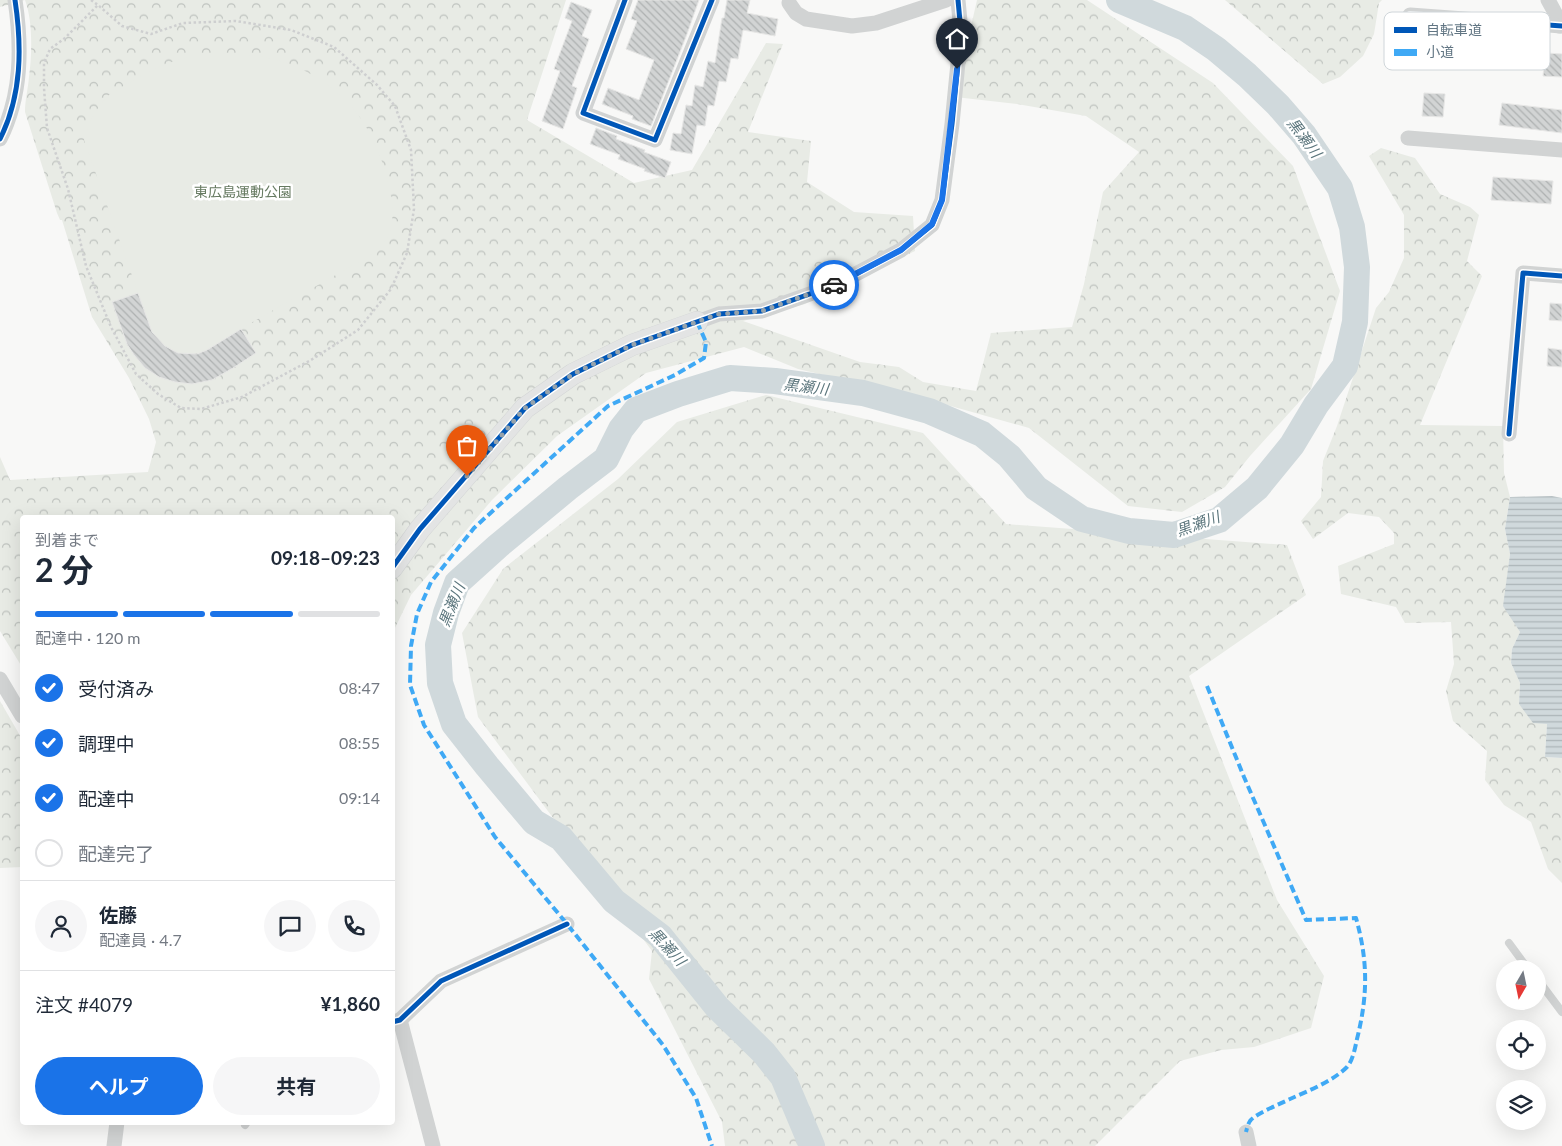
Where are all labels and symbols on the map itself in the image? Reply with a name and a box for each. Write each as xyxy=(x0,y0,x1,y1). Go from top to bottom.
legend xyxy=(1384,12,1550,70)
pin xyxy=(936,18,978,69)
text: 自転車道 xyxy=(1426,21,1482,38)
text: 小道 xyxy=(1426,43,1454,60)
water label: 黒瀬川 xyxy=(1284,114,1327,162)
park label: 東広島運動公園 xyxy=(194,183,292,200)
courier xyxy=(809,260,859,310)
water label: 黒瀬川 xyxy=(783,374,832,398)
pin xyxy=(446,425,488,476)
water label: 黒瀬川 xyxy=(1173,506,1224,539)
water label: 黒瀬川 xyxy=(434,579,469,629)
water label: 黒瀬川 xyxy=(646,924,691,970)
north arrow xyxy=(1496,960,1546,1010)

